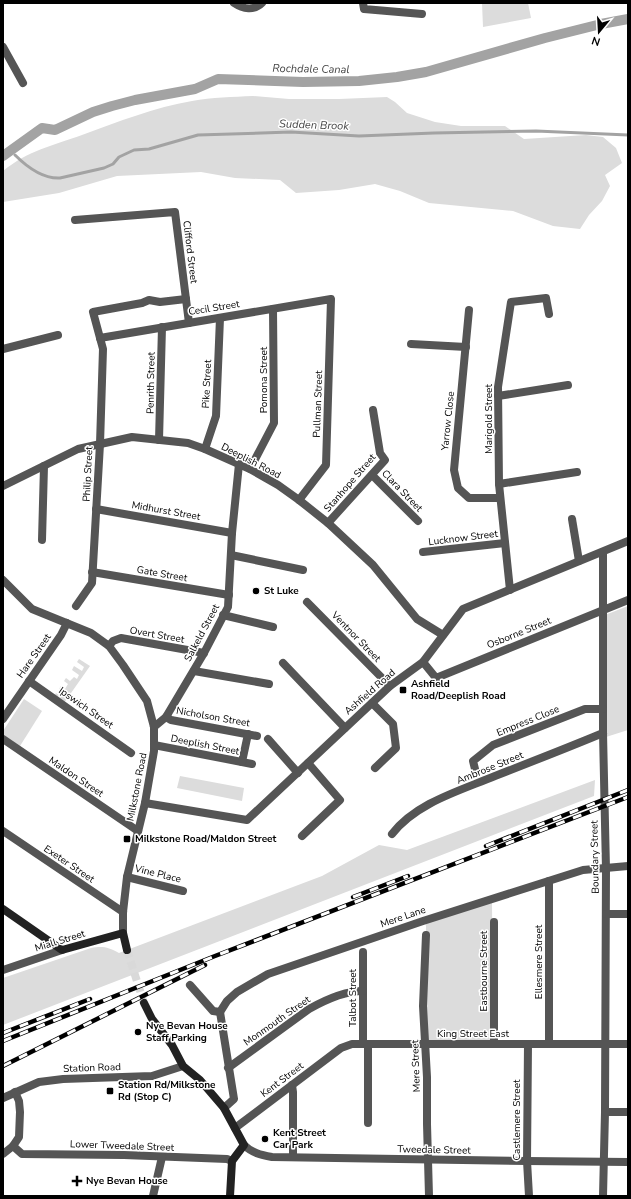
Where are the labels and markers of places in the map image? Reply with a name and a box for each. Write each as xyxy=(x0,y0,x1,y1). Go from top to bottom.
place label: St Luke xyxy=(264,584,299,598)
marker: St Luke xyxy=(251,586,261,596)
place label: Ashfield Road/Deeplish Road xyxy=(411,677,506,703)
marker: Ashfield Road/Deeplish Road xyxy=(398,685,408,695)
place label: Milkstone Road/Maldon Street xyxy=(135,832,276,846)
marker: Milkstone Road/Maldon Street xyxy=(122,834,132,844)
place label: Nye Bevan House Staff Parking xyxy=(146,1019,228,1045)
marker: Nye Bevan House Staff Parking xyxy=(133,1027,143,1037)
place label: Station Rd/Milkstone Rd (Stop C) xyxy=(118,1078,216,1104)
marker: Station Rd/Milkstone Rd (Stop C) xyxy=(105,1086,115,1096)
place label: Kent Street Car Park xyxy=(273,1126,326,1152)
marker: Kent Street Car Park xyxy=(260,1134,270,1144)
place label: Nye Bevan House xyxy=(86,1174,168,1188)
marker: Nye Bevan House xyxy=(71,1175,83,1187)

